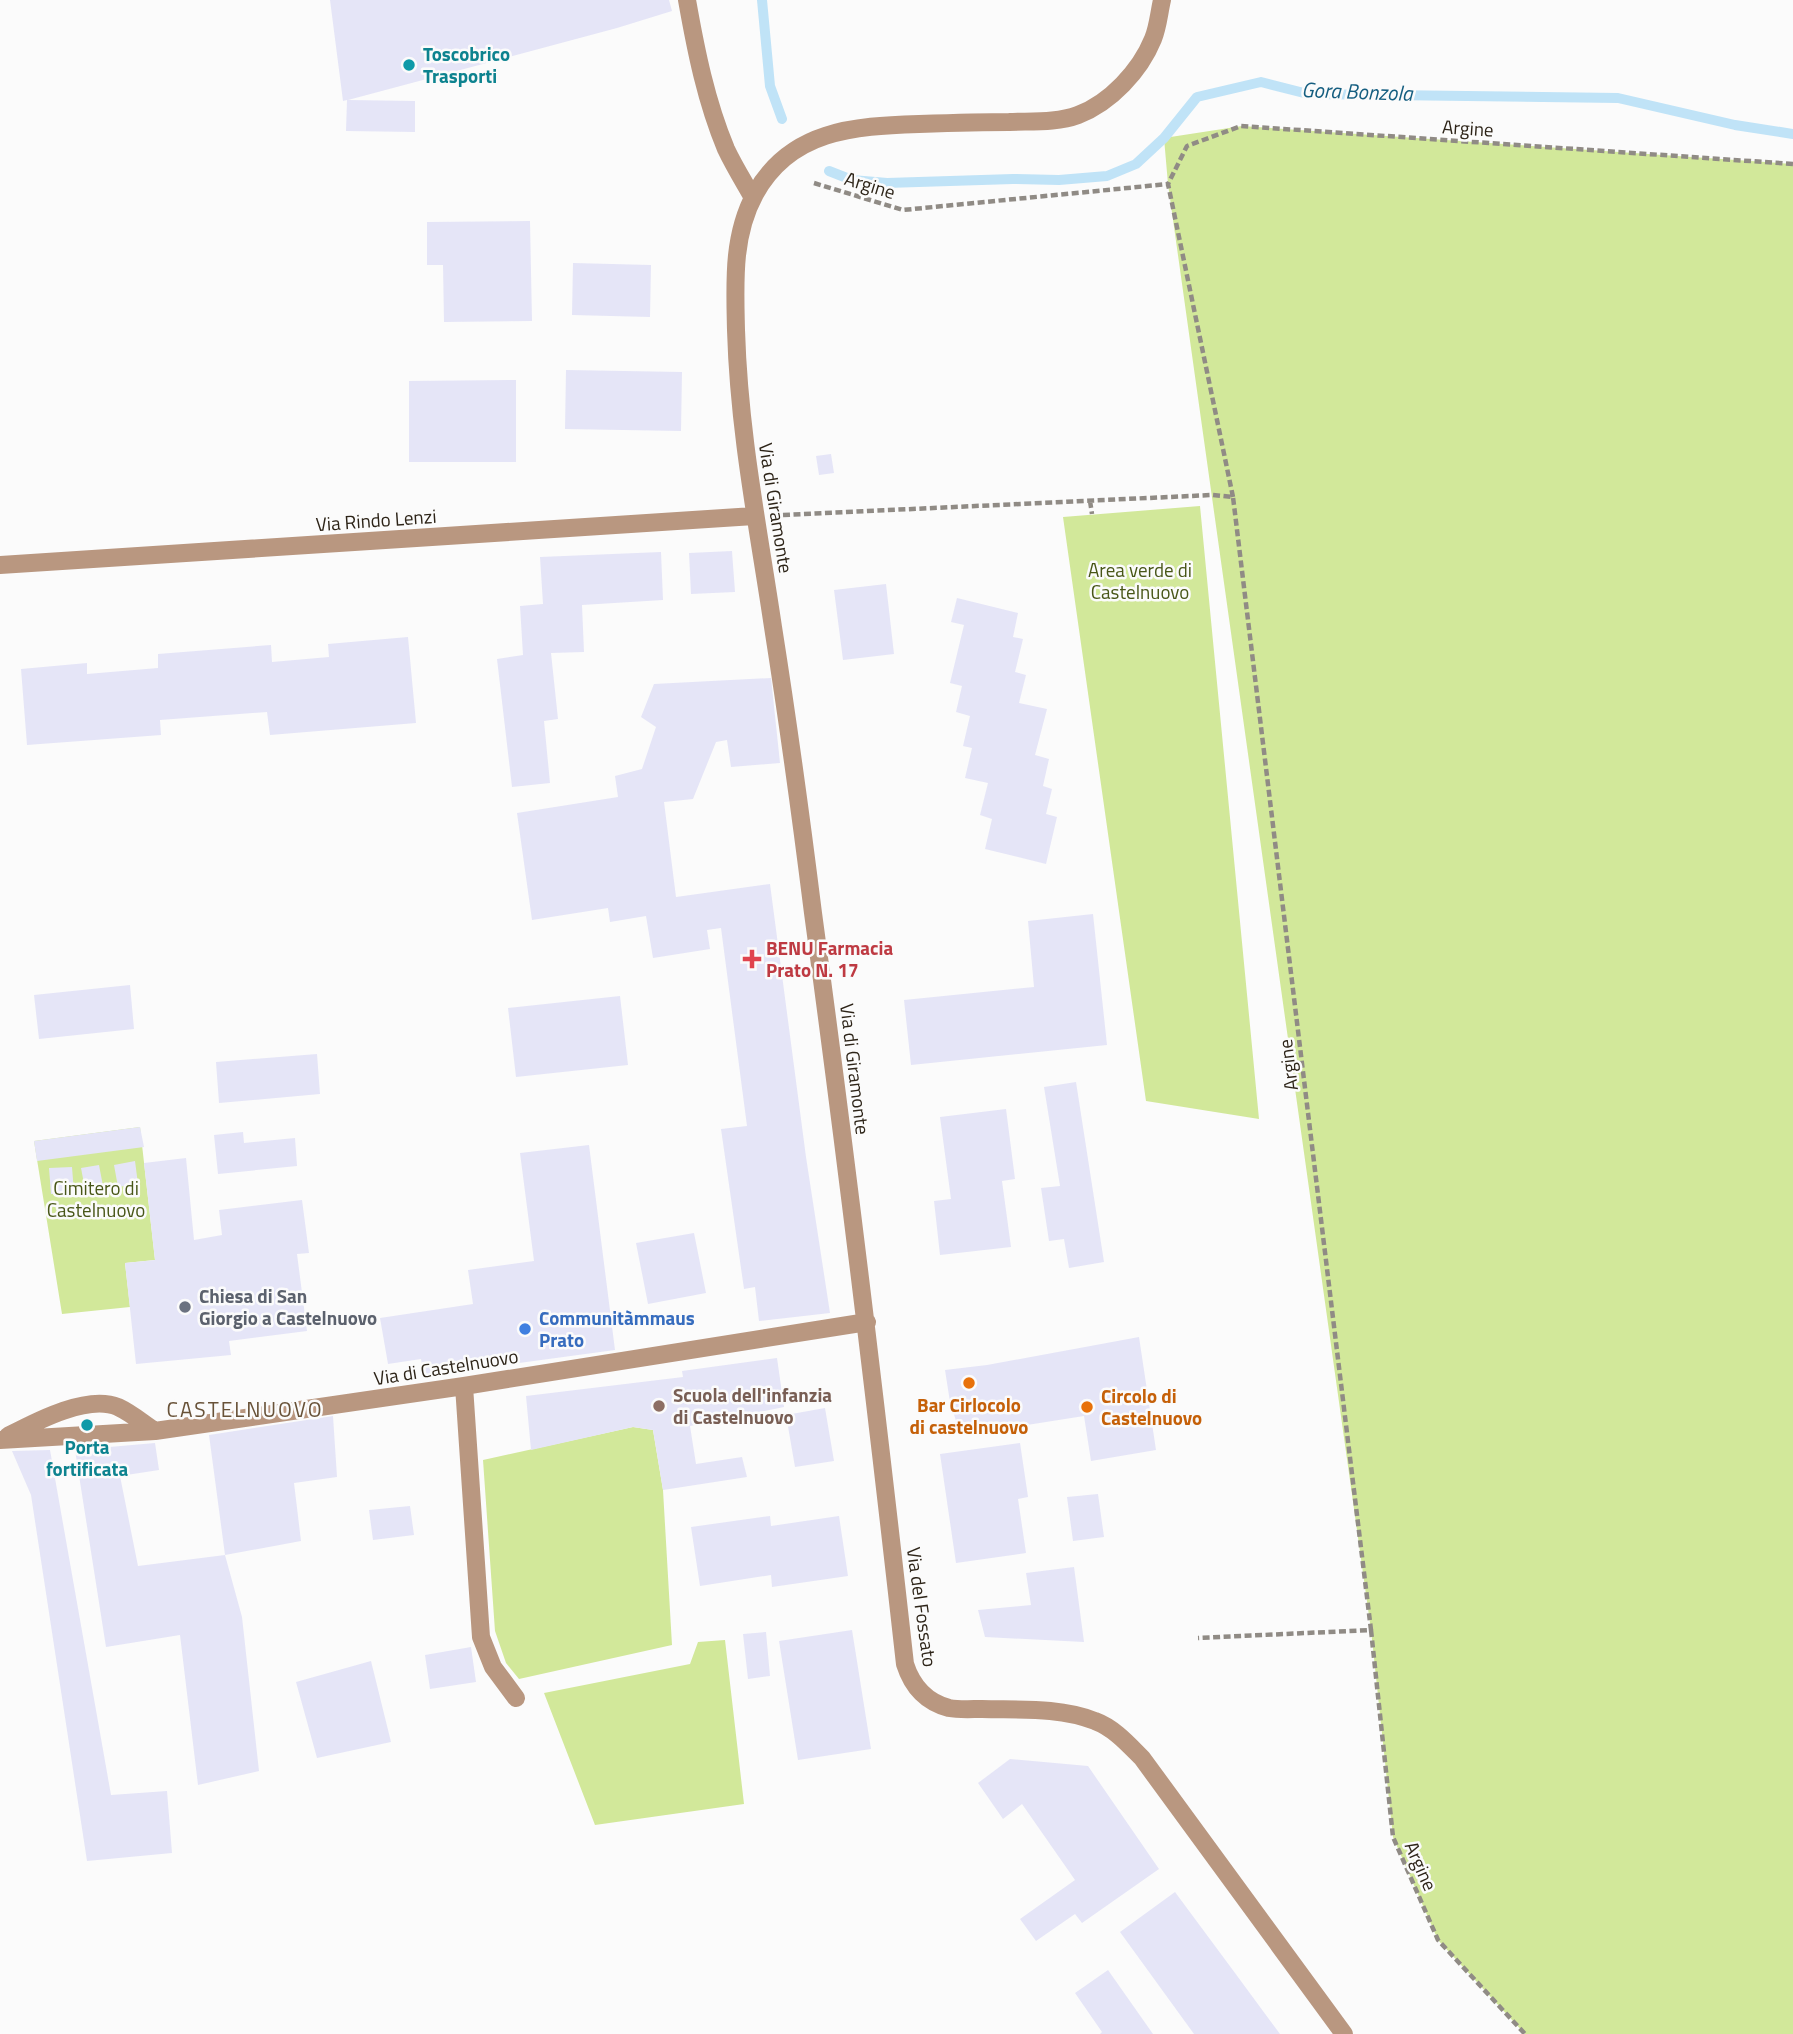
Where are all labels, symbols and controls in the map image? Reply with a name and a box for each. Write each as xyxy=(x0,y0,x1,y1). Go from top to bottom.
place label: Toscobrico Trasporti xyxy=(423,39,510,90)
marker: Toscobrico Trasporti xyxy=(401,57,417,73)
water label: Gora Bonzola xyxy=(1301,73,1414,109)
street label: Argine xyxy=(1441,111,1495,144)
street label: Argine xyxy=(841,163,899,206)
street label: Via di Giramonte xyxy=(752,441,801,575)
street label: Via Rindo Lenzi xyxy=(315,501,437,538)
park label: Area verde di Castelnuovo xyxy=(1088,555,1192,606)
place label: BENU Farmacia Prato N. 17 xyxy=(766,933,893,984)
marker: BENU Farmacia Prato N. 17 xyxy=(744,951,760,967)
street label: Via di Giramonte xyxy=(833,1002,878,1136)
street label: Argine xyxy=(1270,1038,1305,1092)
park label: Cimitero di Castelnuovo xyxy=(47,1173,145,1224)
place label: Chiesa di San Giorgio a Castelnuovo xyxy=(199,1281,377,1332)
marker: Chiesa di San Giorgio a Castelnuovo xyxy=(177,1299,193,1315)
place label: Communitàmmaus Prato xyxy=(539,1303,695,1354)
marker: Communitàmmaus Prato xyxy=(517,1321,533,1337)
street label: Via di Castelnuovo xyxy=(372,1341,520,1392)
marker: Bar Cirlocolo di castelnuovo xyxy=(961,1375,977,1391)
place label: Scuola dell'infanzia di Castelnuovo xyxy=(673,1380,832,1431)
place label: Circolo di Castelnuovo xyxy=(1101,1381,1202,1432)
place label: Bar Cirlocolo di castelnuovo xyxy=(910,1390,1028,1441)
district label: CASTELNUOVO xyxy=(166,1393,324,1425)
marker: Scuola dell'infanzia di Castelnuovo xyxy=(651,1398,667,1414)
marker: Circolo di Castelnuovo xyxy=(1079,1399,1095,1415)
marker: Porta fortificata xyxy=(79,1417,95,1433)
place label: Porta fortificata xyxy=(46,1432,128,1483)
street label: Via del Fossato xyxy=(900,1545,945,1669)
street label: Argine xyxy=(1398,1836,1445,1895)

